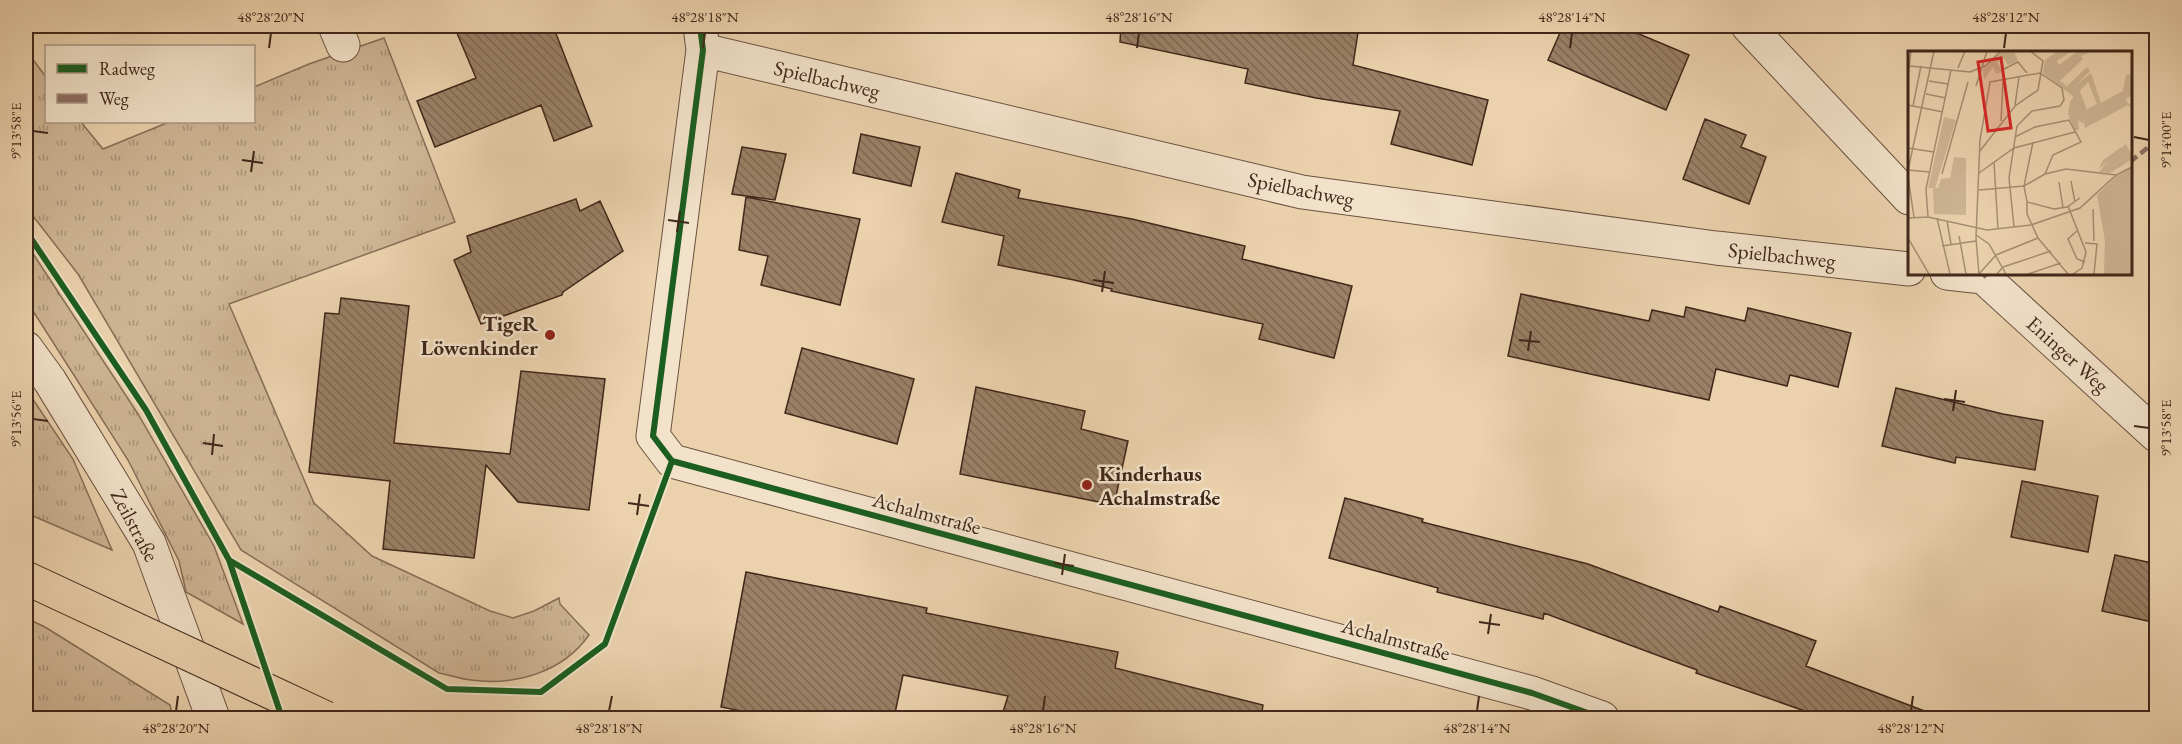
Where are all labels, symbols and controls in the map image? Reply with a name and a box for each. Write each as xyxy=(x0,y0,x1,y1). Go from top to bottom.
text: 48°28'20"N xyxy=(237,7,305,26)
text: 48°28'18"N xyxy=(671,7,739,26)
text: 48°28'16"N xyxy=(1105,7,1173,26)
text: 48°28'14"N xyxy=(1538,7,1606,26)
text: 48°28'12"N xyxy=(1972,7,2040,26)
legend xyxy=(45,45,255,123)
inset map xyxy=(1908,51,2131,274)
street label: Spielbachweg xyxy=(771,54,883,104)
text: Radweg xyxy=(99,57,155,80)
text: Weg xyxy=(99,87,129,110)
text: 9°13'58"E xyxy=(6,102,25,159)
text: 9°14'00"E xyxy=(2156,111,2175,168)
street label: Spielbachweg xyxy=(1245,165,1357,213)
street label: Spielbachweg xyxy=(1727,236,1838,274)
place label: TigeR Löwenkinder xyxy=(421,310,539,361)
street label: Eninger Weg xyxy=(2021,310,2116,399)
marker: TigeR Löwenkinder xyxy=(543,328,557,342)
text: 9°13'56"E xyxy=(6,390,25,447)
text: 9°13'58"E xyxy=(2156,399,2175,456)
place label: Kinderhaus Achalmstraße xyxy=(1098,460,1221,511)
marker: Kinderhaus Achalmstraße xyxy=(1080,478,1094,492)
street label: Zeilstraße xyxy=(105,484,165,566)
street label: Achalmstraße xyxy=(869,485,984,540)
street label: Achalmstraße xyxy=(1338,611,1453,666)
text: 48°28'20"N xyxy=(142,718,210,737)
text: 48°28'18"N xyxy=(575,718,643,737)
text: 48°28'16"N xyxy=(1009,718,1077,737)
text: 48°28'14"N xyxy=(1443,718,1511,737)
text: 48°28'12"N xyxy=(1877,718,1945,737)

